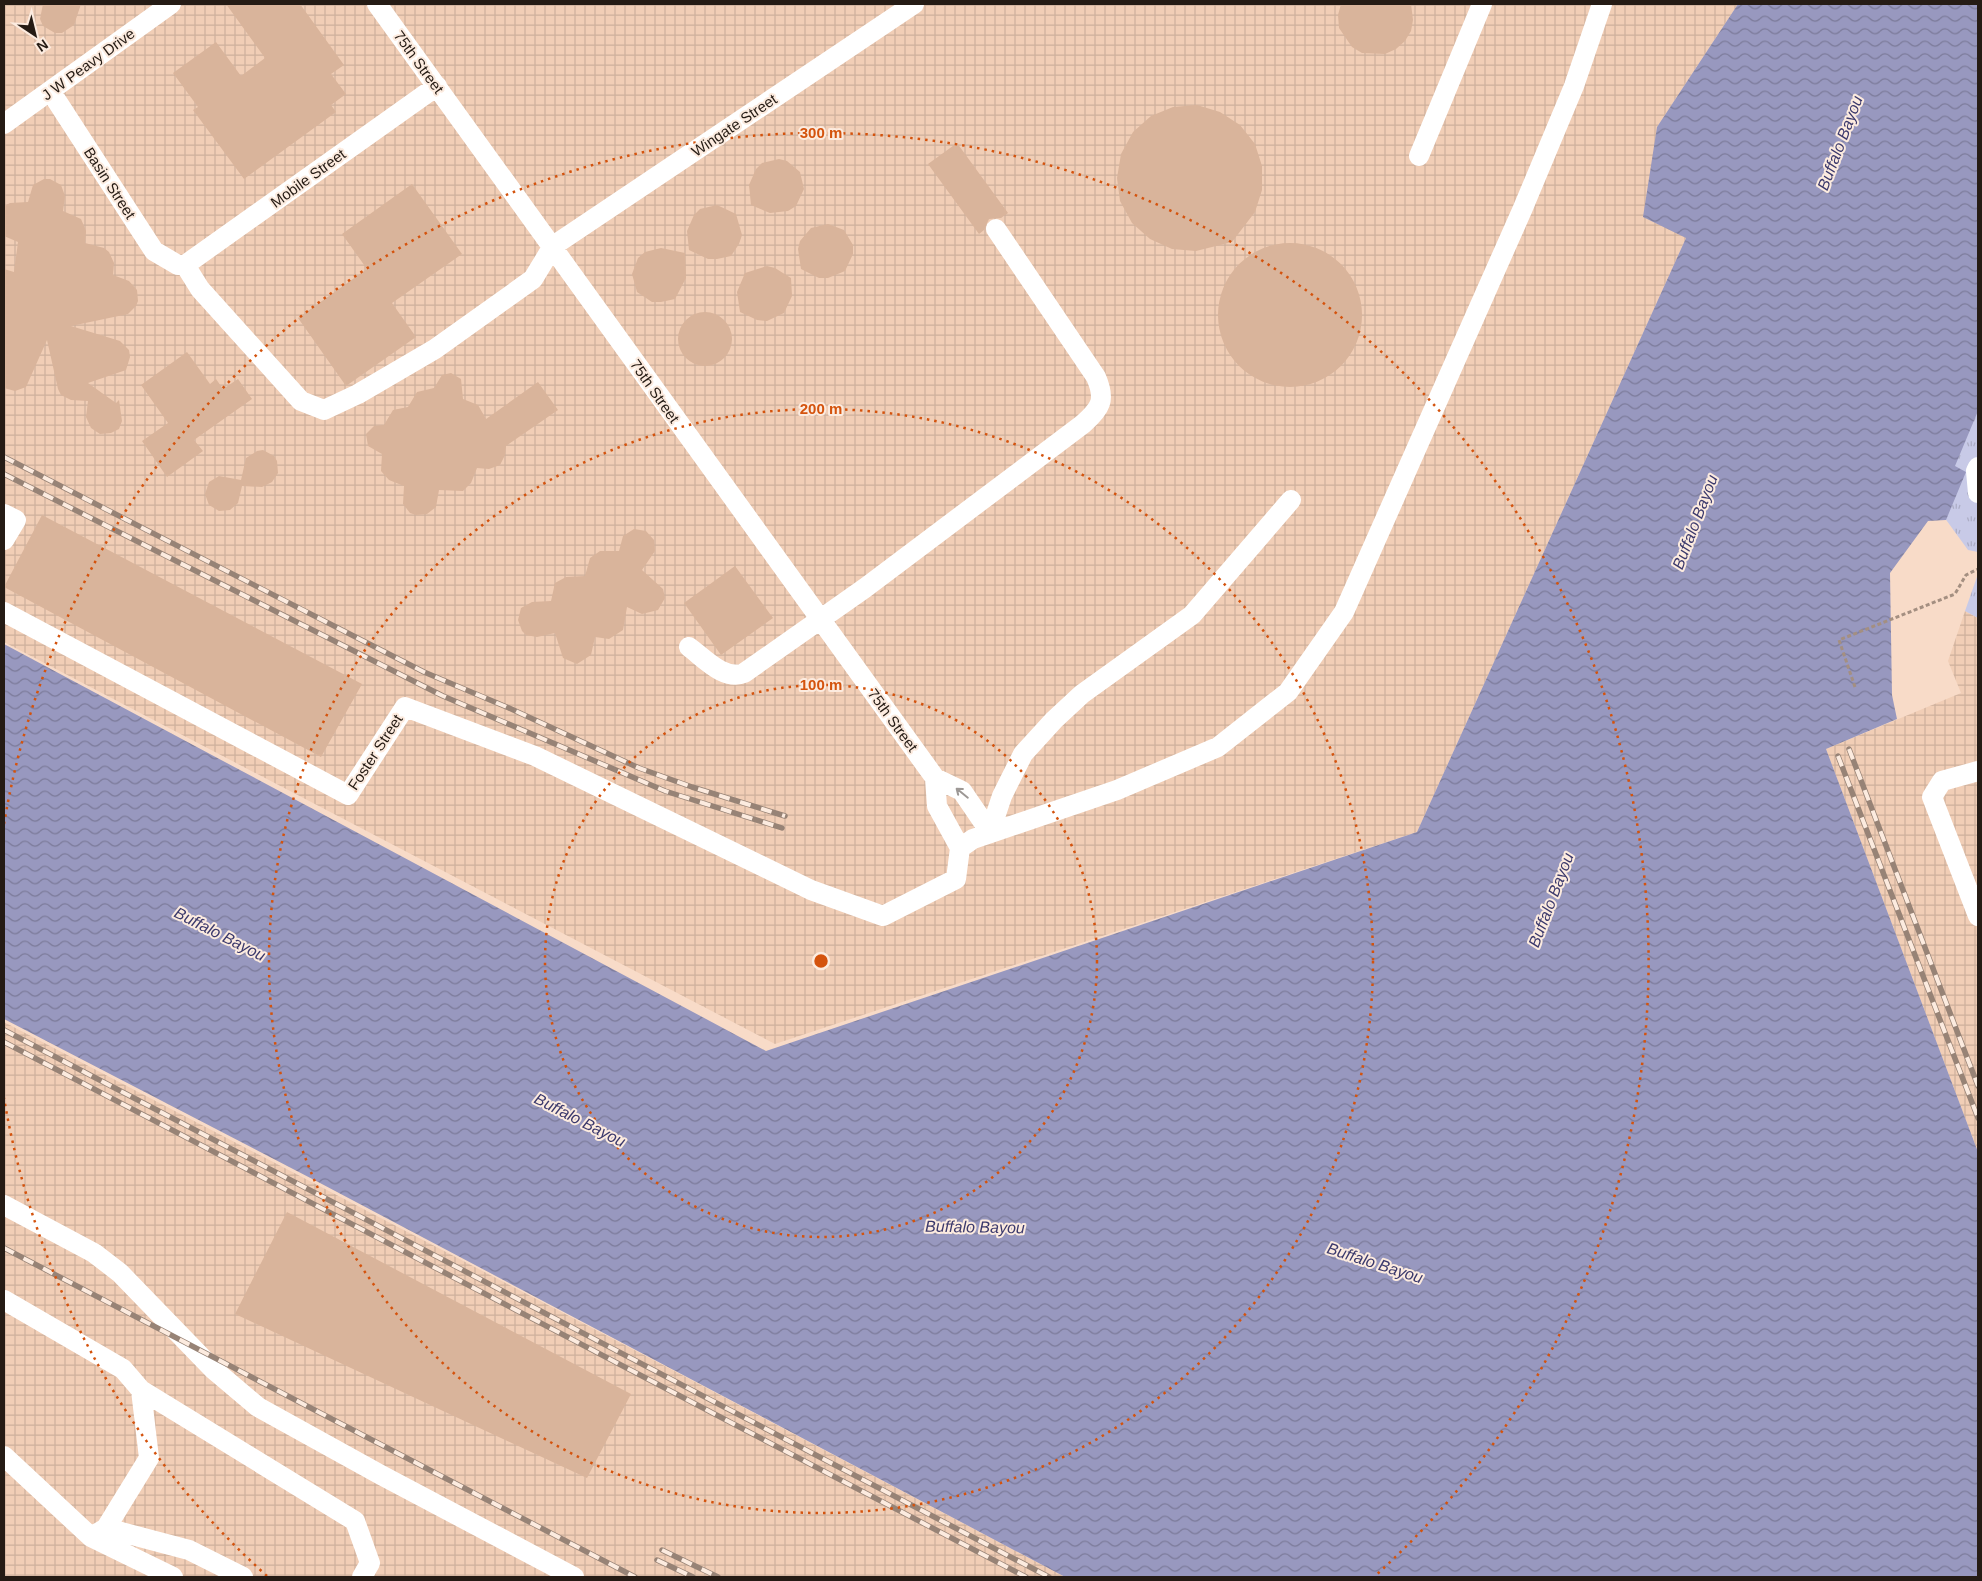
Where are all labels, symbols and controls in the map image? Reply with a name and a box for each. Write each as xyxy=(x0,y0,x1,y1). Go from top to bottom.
north arrow xyxy=(10,10,60,60)
street label: J W Peavy Drive xyxy=(38,25,138,103)
street label: 75th Street xyxy=(391,27,448,97)
text: N xyxy=(34,36,51,55)
street label: Wingate Street xyxy=(688,90,781,160)
water label: Buffalo Bayou xyxy=(1814,93,1866,193)
text: 300 m xyxy=(800,124,842,141)
street label: Basin Street xyxy=(81,144,140,223)
street label: Mobile Street xyxy=(267,145,349,211)
street label: 75th Street xyxy=(627,356,683,427)
text: 200 m xyxy=(800,400,842,417)
water label: Buffalo Bayou xyxy=(1669,472,1721,572)
text: 100 m xyxy=(800,676,842,693)
street label: 75th Street xyxy=(865,685,922,755)
street label: Foster Street xyxy=(344,710,406,793)
one-way arrow xyxy=(955,788,969,798)
water label: Buffalo Bayou xyxy=(1525,850,1577,950)
water label: Buffalo Bayou xyxy=(172,904,268,964)
centre of rings xyxy=(812,952,830,970)
water label: Buffalo Bayou xyxy=(532,1090,628,1150)
water label: Buffalo Bayou xyxy=(925,1218,1025,1236)
water label: Buffalo Bayou xyxy=(1325,1240,1425,1287)

